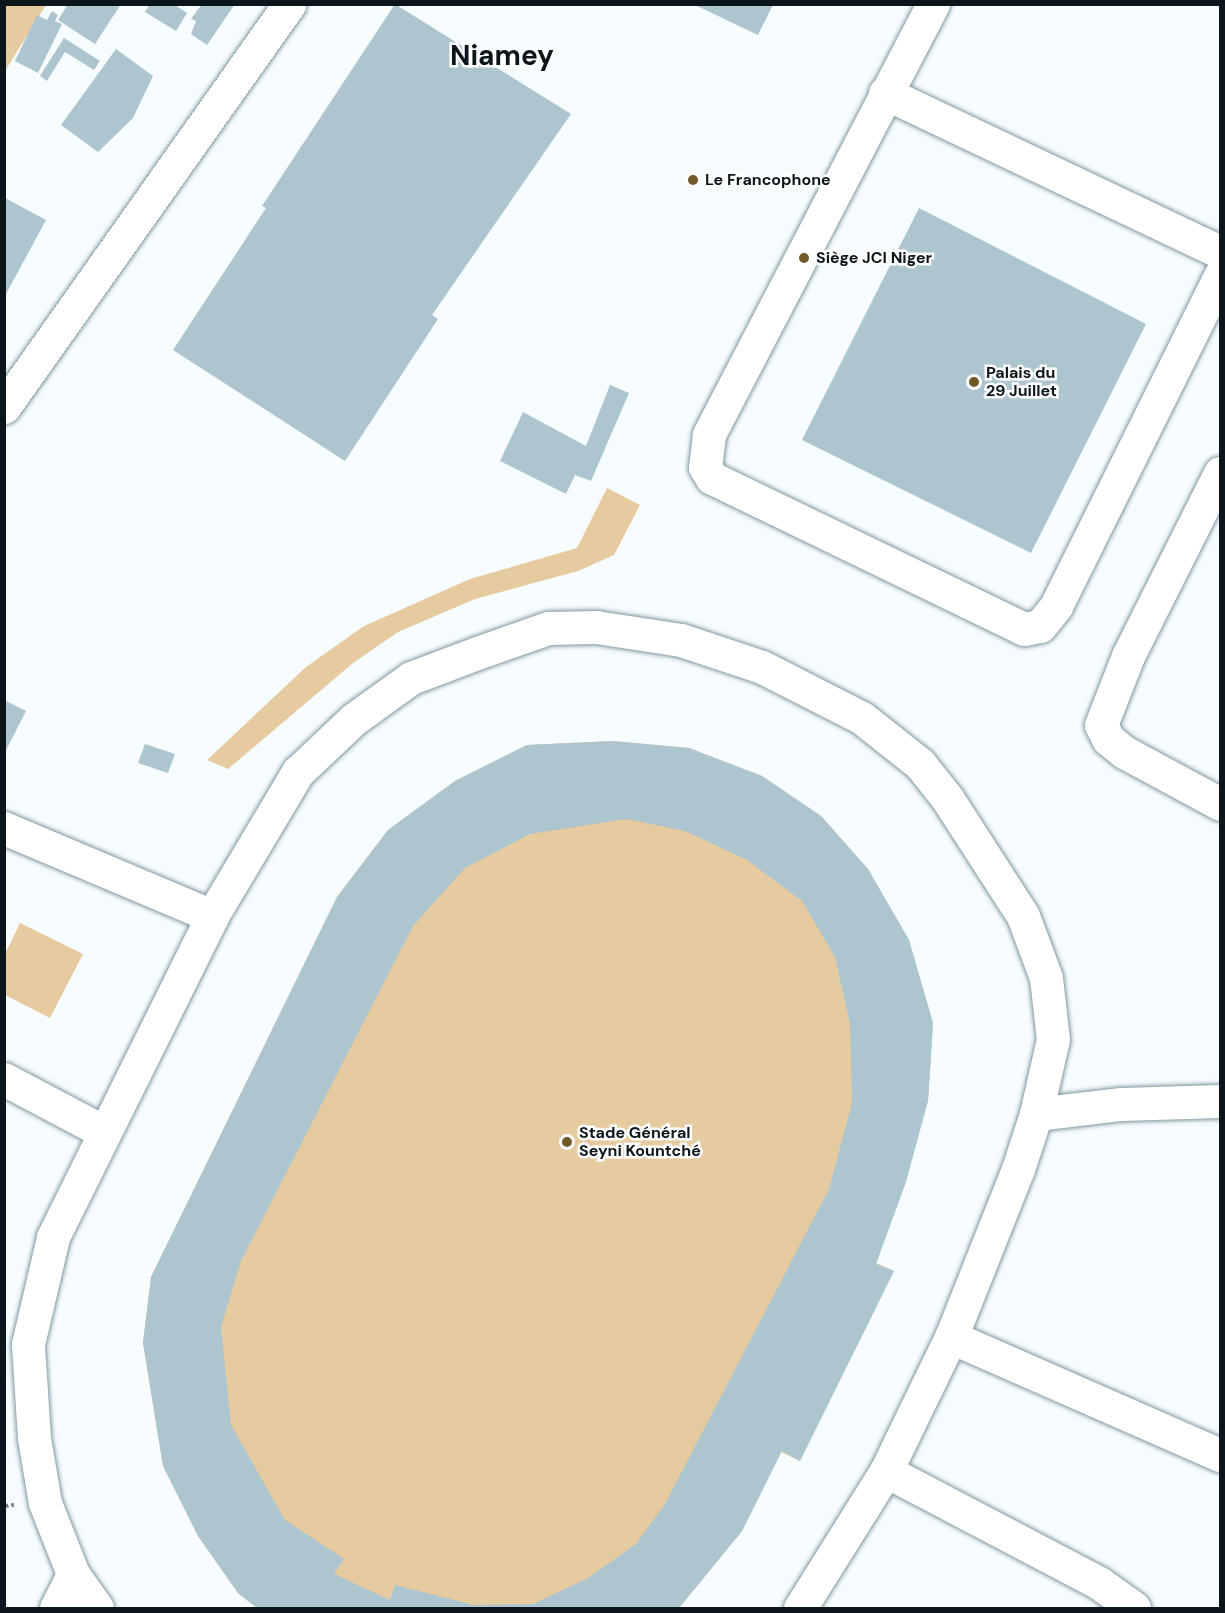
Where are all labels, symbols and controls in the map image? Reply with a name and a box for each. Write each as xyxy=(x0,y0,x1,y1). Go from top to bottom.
district label: Niamey xyxy=(450,39,554,73)
place label: Le Francophone xyxy=(705,170,831,190)
marker: Le Francophone xyxy=(686,173,700,187)
place label: Siège JCI Niger xyxy=(816,248,932,268)
marker: Siège JCI Niger xyxy=(797,251,811,265)
place label: Palais du 29 Juillet xyxy=(986,363,1057,401)
marker: Palais du 29 Juillet xyxy=(967,375,981,389)
place label: Stade Général Seyni Kountché xyxy=(579,1123,701,1161)
marker: Stade Général Seyni Kountché xyxy=(560,1135,574,1149)

